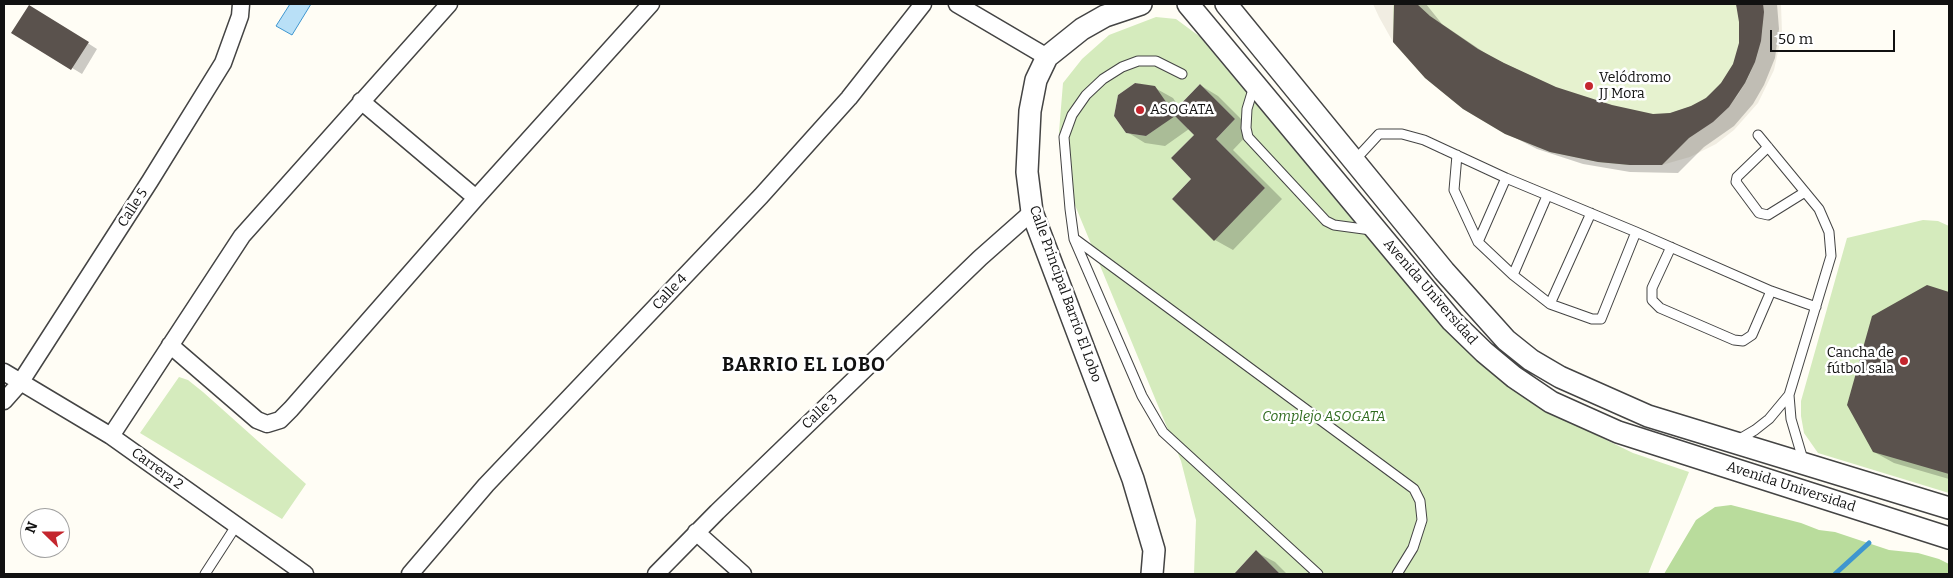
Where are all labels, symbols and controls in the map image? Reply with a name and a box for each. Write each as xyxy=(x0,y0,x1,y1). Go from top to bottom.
scale bar xyxy=(1773,20,1898,52)
text: 50 m xyxy=(1778,30,1813,48)
place label: Velódromo JJ Mora xyxy=(1599,70,1671,102)
marker: Velódromo JJ Mora xyxy=(1583,80,1595,92)
place label: ASOGATA xyxy=(1150,102,1214,118)
marker: ASOGATA xyxy=(1134,104,1146,116)
street label: Calle 5 xyxy=(114,186,152,230)
street label: Calle Principal Barrio El Lobo xyxy=(1025,203,1105,385)
street label: Avenida Universidad xyxy=(1380,236,1480,348)
street label: Calle 4 xyxy=(649,271,691,313)
place label: Cancha de fútbol sala xyxy=(1827,345,1894,378)
district label: BARRIO EL LOBO xyxy=(720,355,888,377)
marker: Cancha de fútbol sala xyxy=(1898,355,1910,367)
street label: Calle 3 xyxy=(799,391,841,433)
park label: Complejo ASOGATA xyxy=(1262,409,1386,425)
street label: Carrera 2 xyxy=(128,445,186,493)
street label: Avenida Universidad xyxy=(1724,458,1858,516)
north arrow xyxy=(20,508,70,558)
text: N xyxy=(22,519,41,536)

